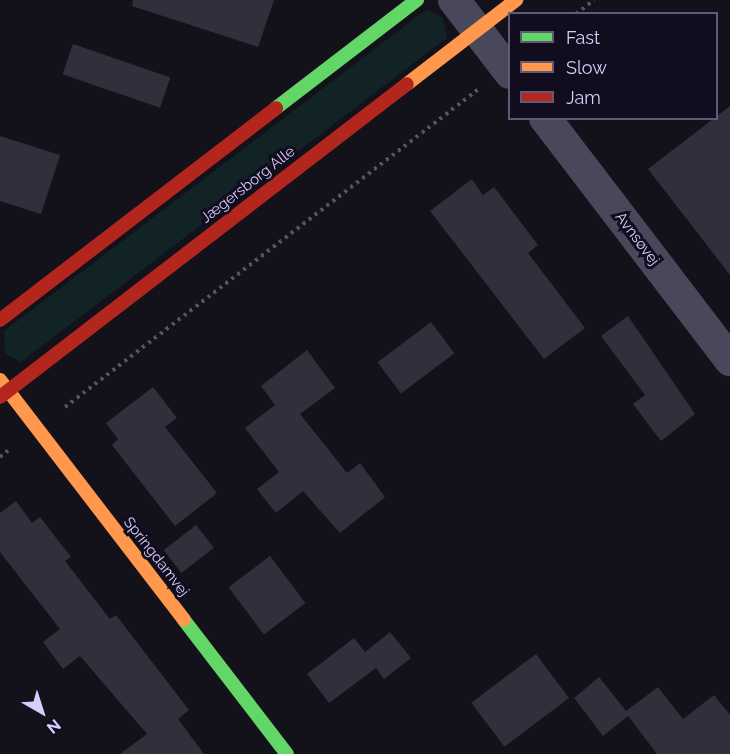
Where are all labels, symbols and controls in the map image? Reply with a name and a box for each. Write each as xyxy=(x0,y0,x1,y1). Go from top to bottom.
legend xyxy=(508,12,718,120)
text: Fast xyxy=(566,27,600,48)
text: Slow xyxy=(566,57,607,78)
text: Jam xyxy=(566,87,601,108)
street label: Jægersborg Alle xyxy=(197,142,299,228)
street label: Avnsøvej xyxy=(611,209,663,269)
street label: Springdamvej xyxy=(119,514,193,600)
north arrow xyxy=(12,682,72,742)
text: N xyxy=(43,715,64,738)

